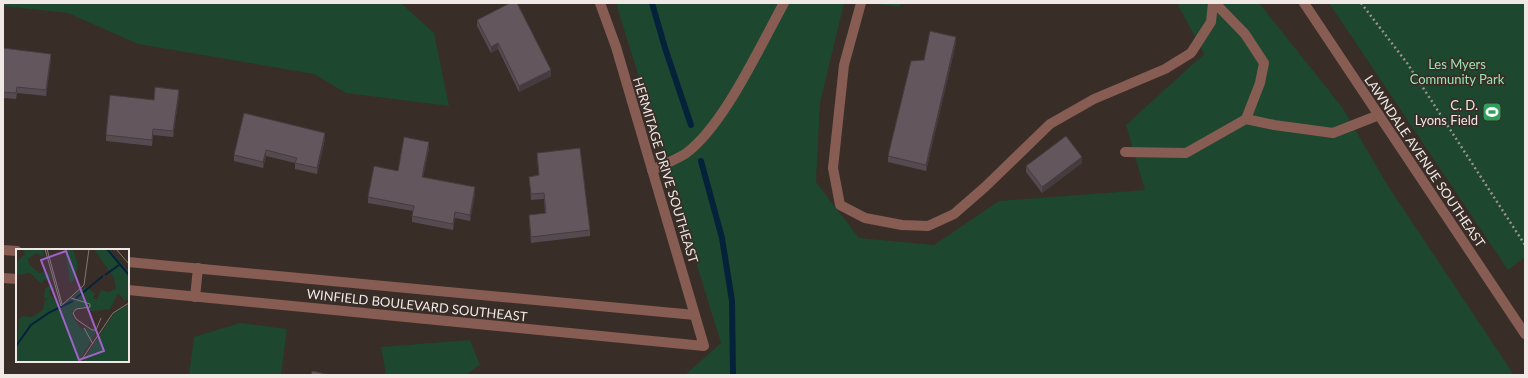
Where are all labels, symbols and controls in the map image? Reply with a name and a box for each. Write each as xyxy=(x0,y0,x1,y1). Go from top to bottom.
park label: Les Myers Community Park xyxy=(1410,56,1505,87)
street label: LAWNDALE AVENUE SOUTHEAST xyxy=(1361,72,1489,250)
street label: HERMITAGE DRIVE SOUTHEAST xyxy=(630,75,702,265)
place label: C. D. Lyons Field xyxy=(1415,97,1478,128)
sports icon: C. D. Lyons Field xyxy=(1481,101,1503,123)
inset map xyxy=(16,249,129,362)
street label: WINFIELD BOULEVARD SOUTHEAST xyxy=(306,285,528,325)

